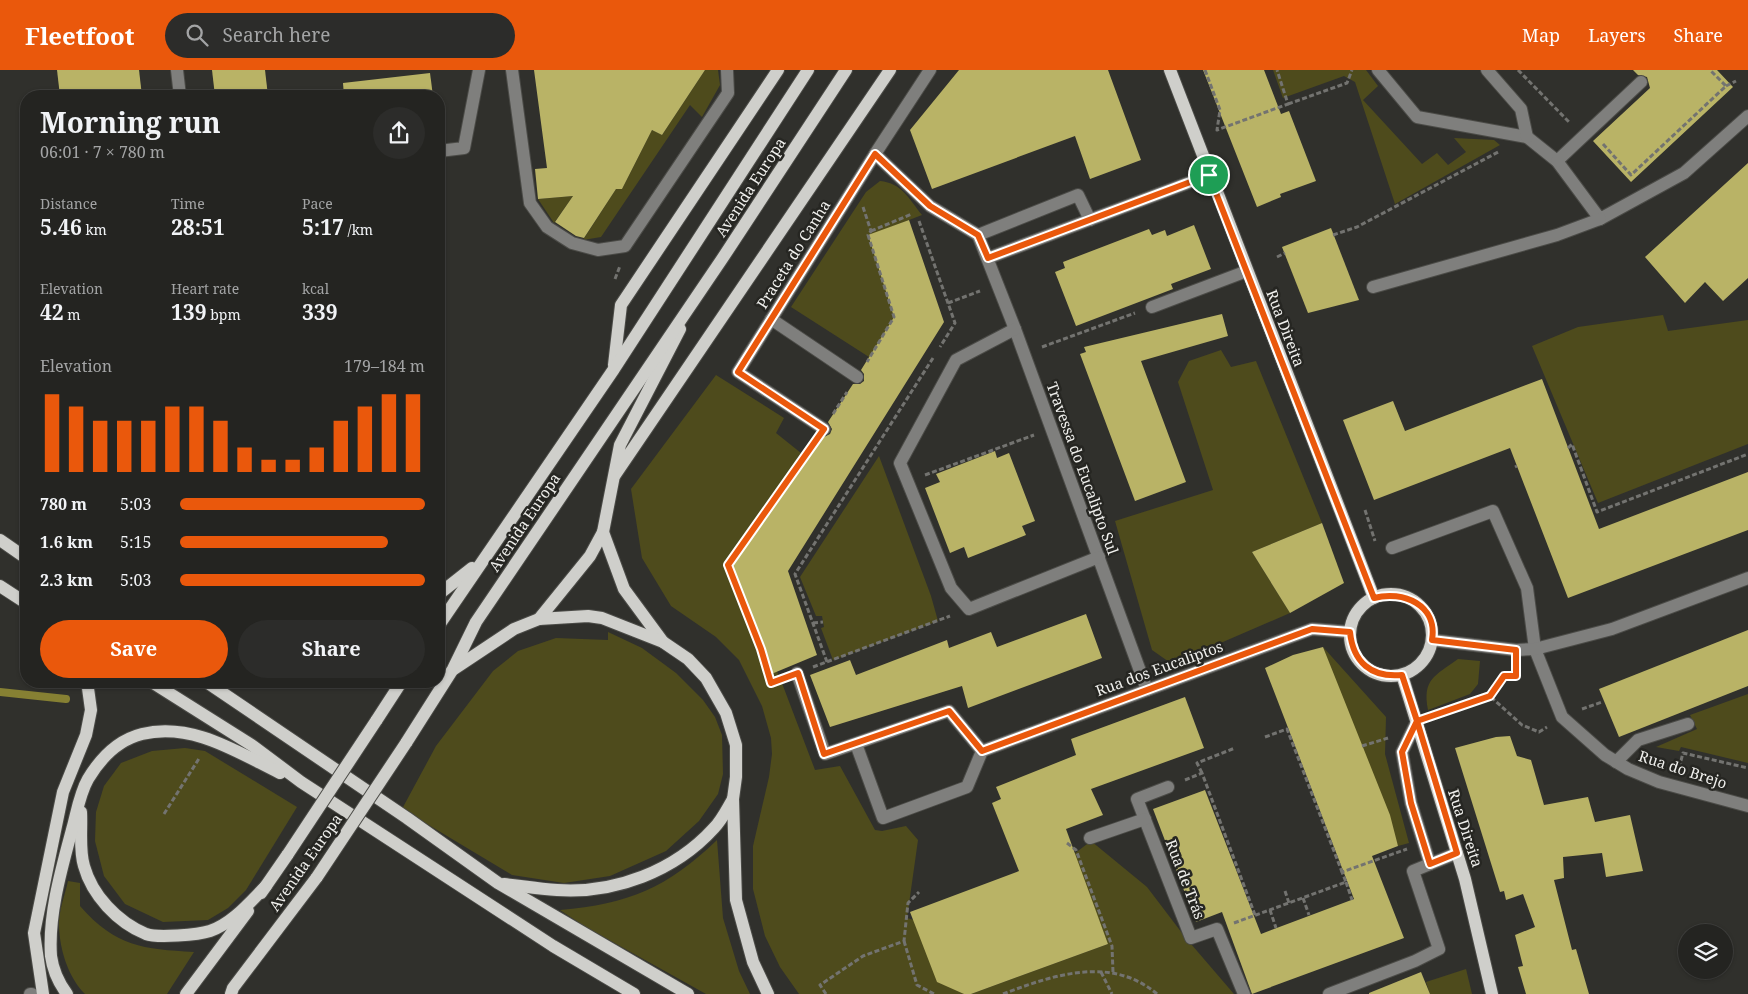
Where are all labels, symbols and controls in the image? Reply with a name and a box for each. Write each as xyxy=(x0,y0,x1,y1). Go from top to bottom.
search box xyxy=(165,13,515,58)
text: Fleetfoot xyxy=(25,19,135,52)
icon: search xyxy=(183,21,211,49)
text: Search here xyxy=(223,22,330,48)
text: Map xyxy=(1522,23,1560,47)
text: Layers xyxy=(1588,23,1646,47)
text: Share xyxy=(1674,23,1723,47)
text: Morning run xyxy=(40,103,221,141)
button: share xyxy=(373,107,425,159)
street label: Avenida Europa xyxy=(710,133,790,241)
text: 06:01 · 7 × 780 m xyxy=(40,141,165,163)
pin xyxy=(1188,154,1230,196)
icon: arrive xyxy=(1195,161,1223,189)
text: Distance xyxy=(40,194,97,213)
text: Time xyxy=(171,194,205,213)
text: Pace xyxy=(302,194,333,213)
street label: Praceta do Canha xyxy=(752,196,834,312)
text: 5.46 xyxy=(40,213,82,241)
text: 28:51 xyxy=(171,213,225,241)
text: 5:17 xyxy=(302,213,344,241)
text: km xyxy=(82,220,107,239)
text: /km xyxy=(344,220,373,239)
text: Elevation xyxy=(40,279,103,298)
text: Heart rate xyxy=(171,279,239,298)
text: kcal xyxy=(302,279,329,298)
street label: Rua Direita xyxy=(1262,287,1310,369)
text: 42 xyxy=(40,298,64,326)
text: 139 xyxy=(171,298,207,326)
text: 339 xyxy=(302,298,338,326)
text: m xyxy=(64,305,81,324)
text: bpm xyxy=(207,305,241,324)
text: Elevation xyxy=(40,355,112,377)
text: 179–184 m xyxy=(344,355,425,377)
street label: Travessa do Eucalipto Sul xyxy=(1042,379,1124,557)
street label: Avenida Europa xyxy=(484,469,564,575)
text: 780 m xyxy=(40,493,87,515)
text: 5:03 xyxy=(120,493,151,515)
text: 1.6 km xyxy=(40,531,93,553)
text: 5:15 xyxy=(120,531,151,553)
text: 2.3 km xyxy=(40,569,93,591)
text: 5:03 xyxy=(120,569,151,591)
button: Save xyxy=(40,620,228,678)
button: Share xyxy=(238,620,425,678)
street label: Rua dos Eucaliptos xyxy=(1092,636,1226,700)
street label: Rua do Brejo xyxy=(1636,745,1730,793)
street label: Rua Direita xyxy=(1444,786,1488,870)
street label: Avenida Europa xyxy=(264,809,346,915)
street label: Rua de Trás xyxy=(1162,836,1210,922)
map controls xyxy=(1678,924,1733,979)
button: layers xyxy=(1678,924,1733,979)

